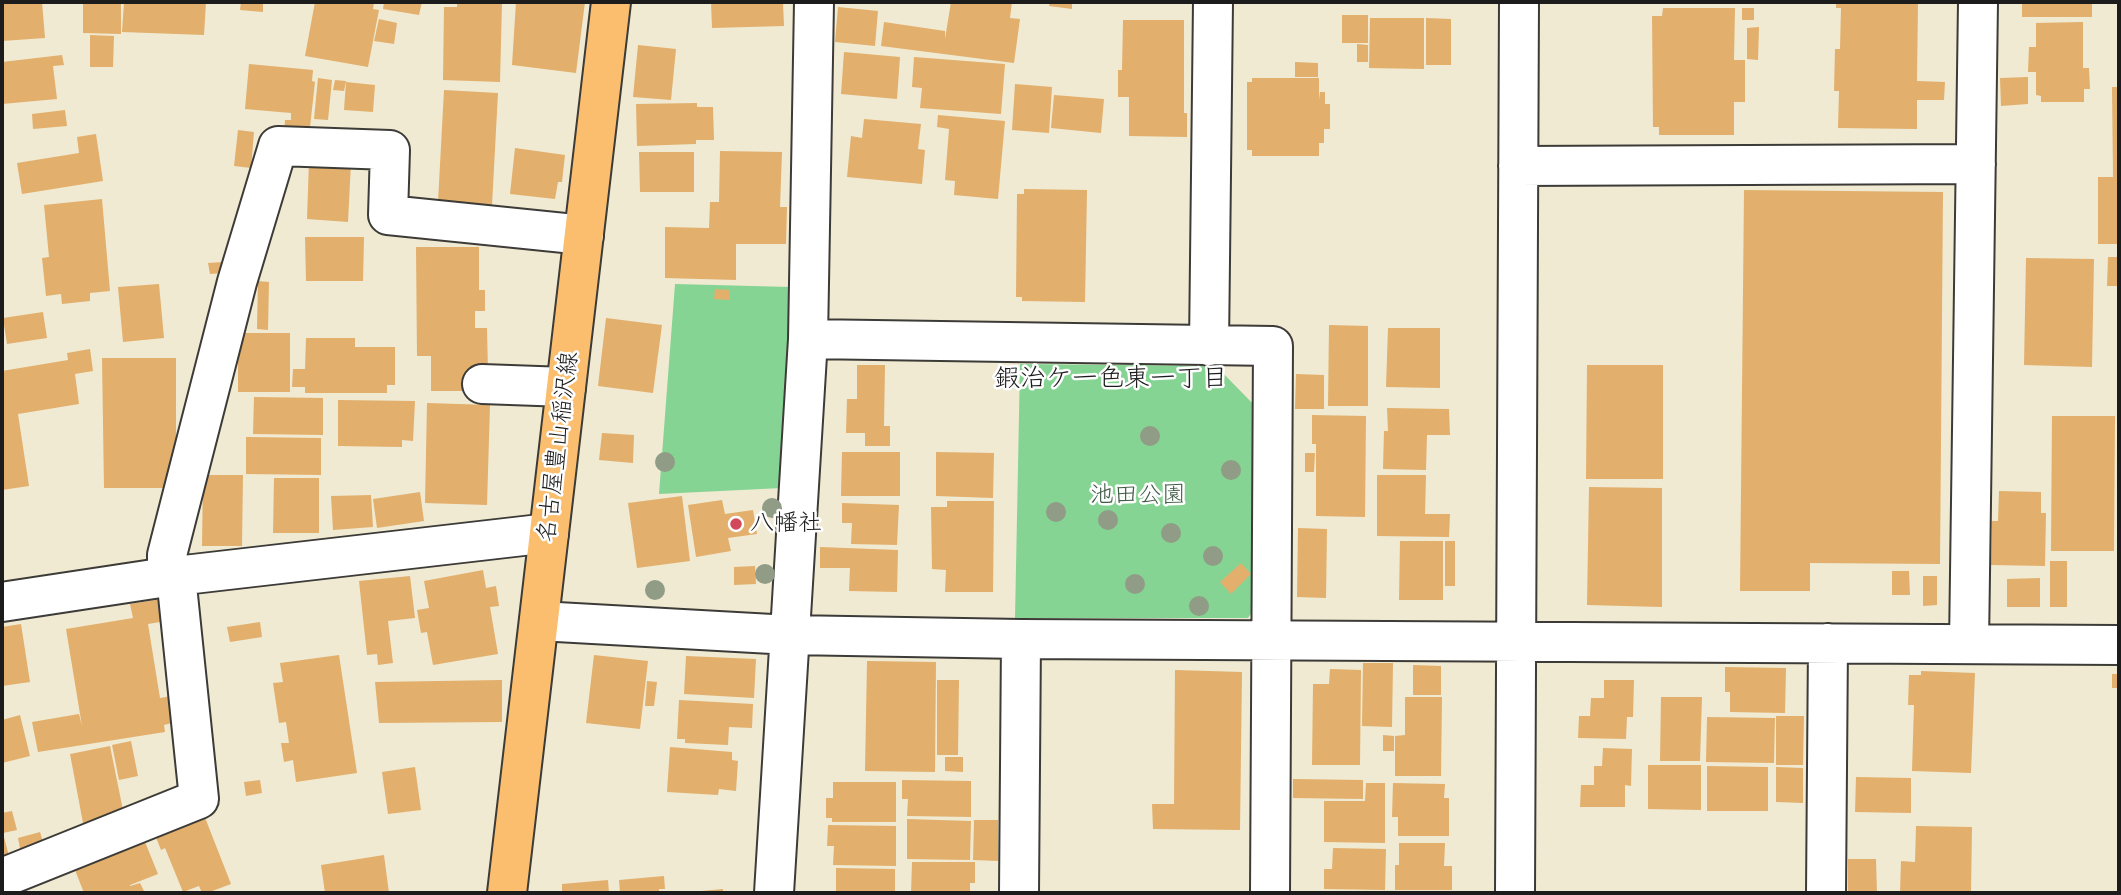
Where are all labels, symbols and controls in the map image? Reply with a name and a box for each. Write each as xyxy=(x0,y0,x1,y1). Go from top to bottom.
street label: 名古屋豊山稲沢線 xyxy=(533,350,585,544)
district label: 鍜治ケ一色東一丁目 xyxy=(994,363,1228,395)
park label: 池田公園 xyxy=(1090,482,1186,510)
place label: 八幡社 xyxy=(750,510,822,538)
marker: 八幡社 xyxy=(728,516,744,532)

